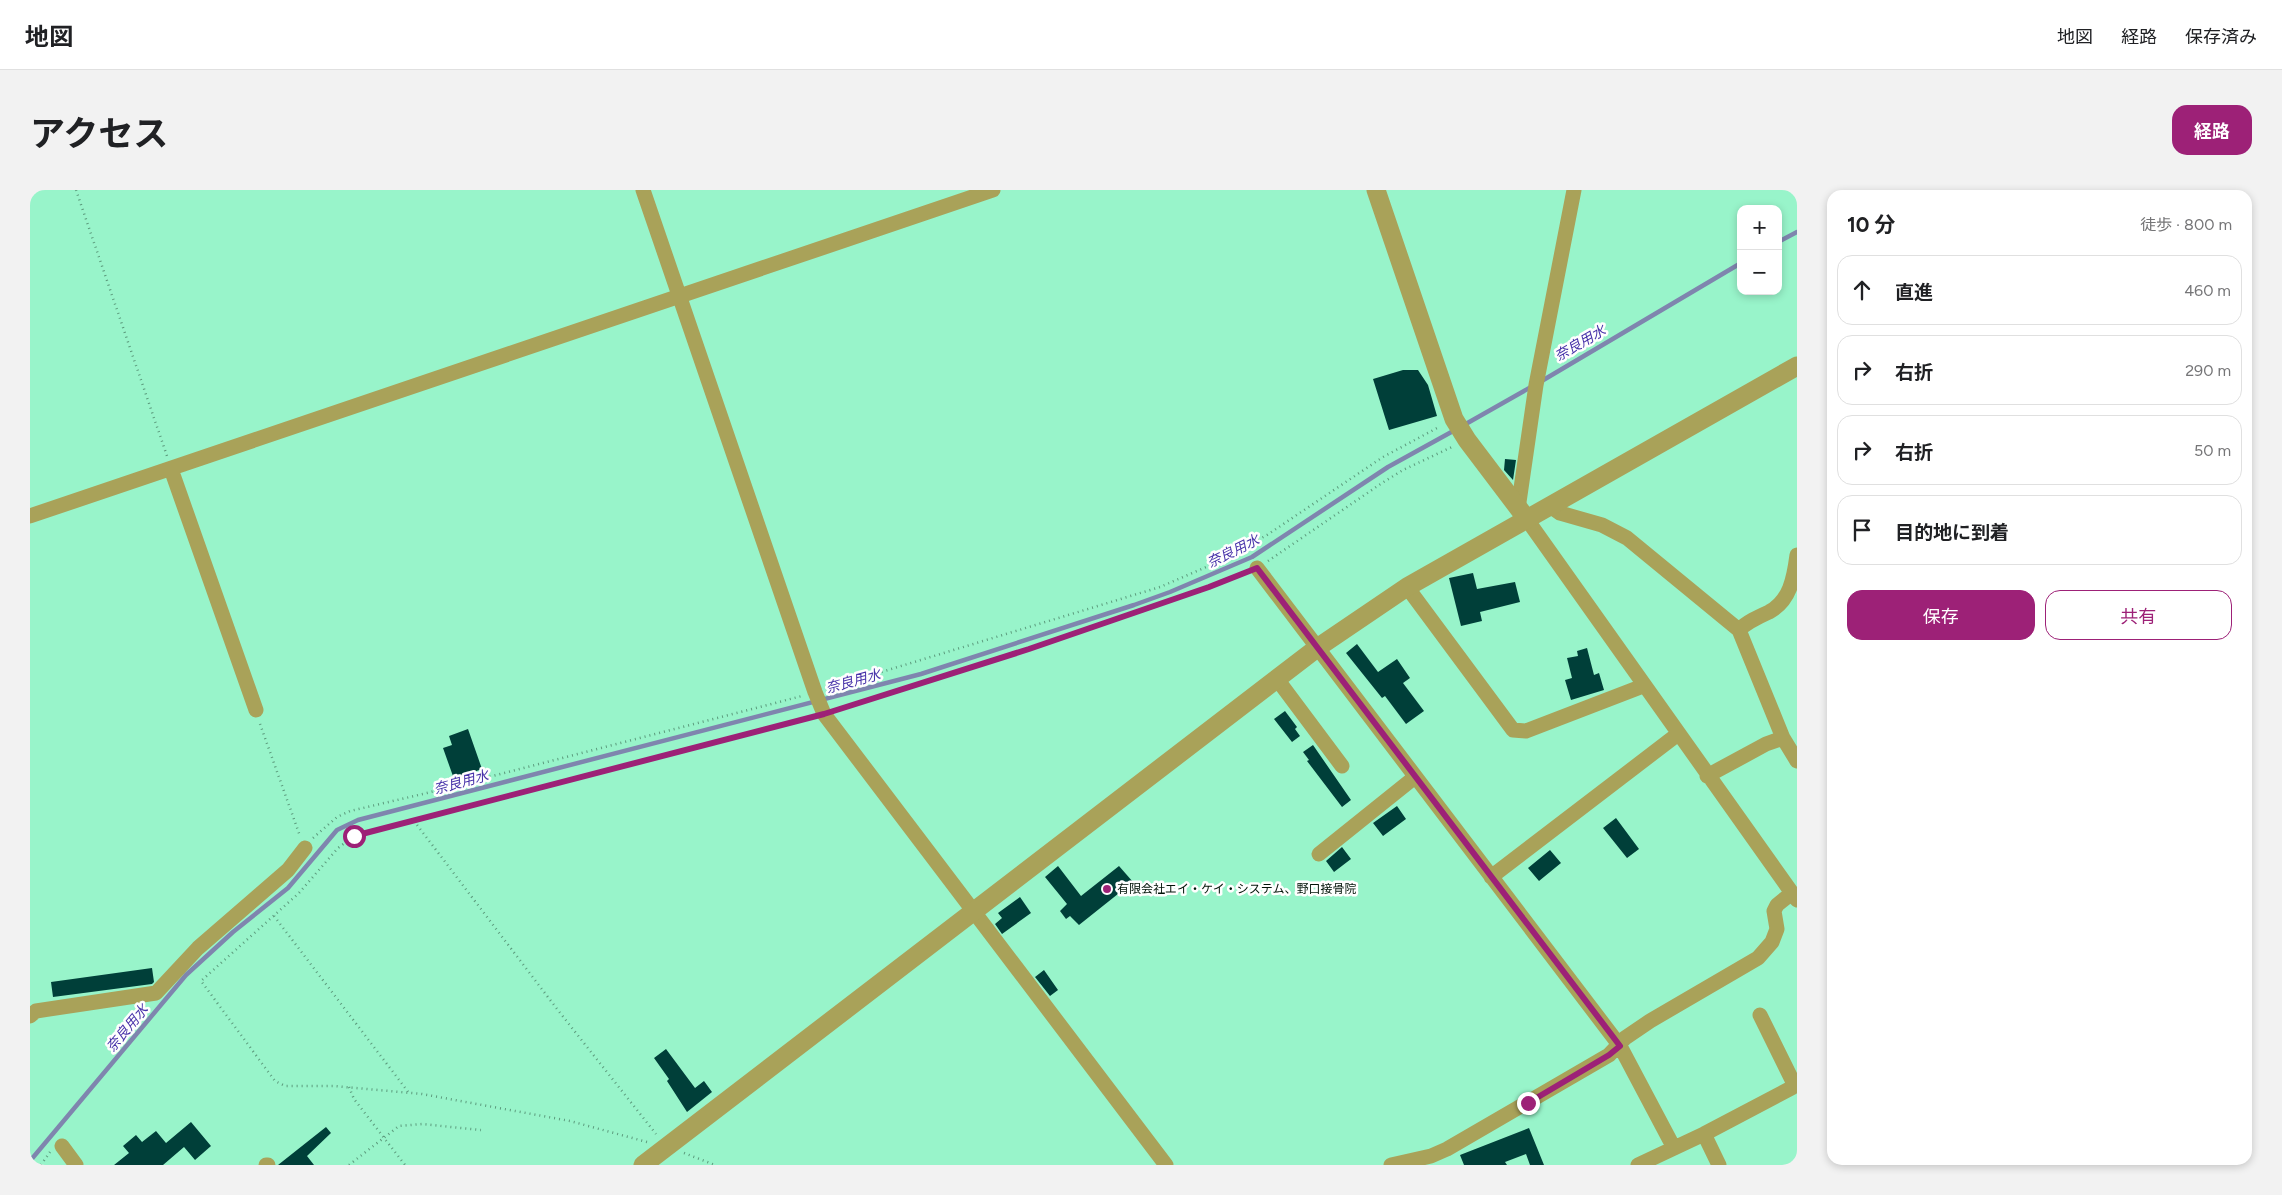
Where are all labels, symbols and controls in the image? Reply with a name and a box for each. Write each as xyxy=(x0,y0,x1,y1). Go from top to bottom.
text: 地図 xyxy=(25,22,73,51)
text: 地図 xyxy=(2057,26,2093,48)
text: 経路 xyxy=(2121,26,2157,48)
text: 保存済み xyxy=(2185,26,2257,48)
button: 経路 xyxy=(2172,105,2252,155)
text: アクセス xyxy=(30,113,168,155)
map controls xyxy=(1737,205,1782,295)
button: + xyxy=(1737,205,1782,250)
text: 10 分 xyxy=(1847,212,1895,237)
text: 徒歩 · 800 m xyxy=(2140,215,2232,234)
button: − xyxy=(1737,250,1782,295)
icon: ahead xyxy=(1848,276,1876,304)
text: 直進 xyxy=(1895,281,1933,304)
text: 460 m xyxy=(2184,281,2231,300)
water label: 奈良用水 xyxy=(1552,321,1610,365)
icon: right xyxy=(1848,356,1876,384)
text: 右折 xyxy=(1895,361,1933,384)
text: 290 m xyxy=(2185,361,2231,380)
icon: right xyxy=(1848,436,1876,464)
text: 右折 xyxy=(1895,441,1933,464)
text: 50 m xyxy=(2194,441,2231,460)
icon: arrive xyxy=(1848,516,1876,544)
text: 目的地に到着 xyxy=(1895,521,2009,544)
water label: 奈良用水 xyxy=(1204,531,1264,571)
button: 保存 xyxy=(1847,590,2035,640)
button: 共有 xyxy=(2045,590,2232,640)
water label: 奈良用水 xyxy=(824,666,884,697)
water label: 奈良用水 xyxy=(432,767,492,798)
route start xyxy=(343,825,366,848)
place label: 有限会社エイ・ケイ・システム、野口接骨院 xyxy=(1117,882,1356,896)
marker: 有限会社エイ・ケイ・システム、野口接骨院 xyxy=(1101,883,1113,895)
water label: 奈良用水 xyxy=(103,1000,153,1055)
route end xyxy=(1517,1092,1540,1115)

